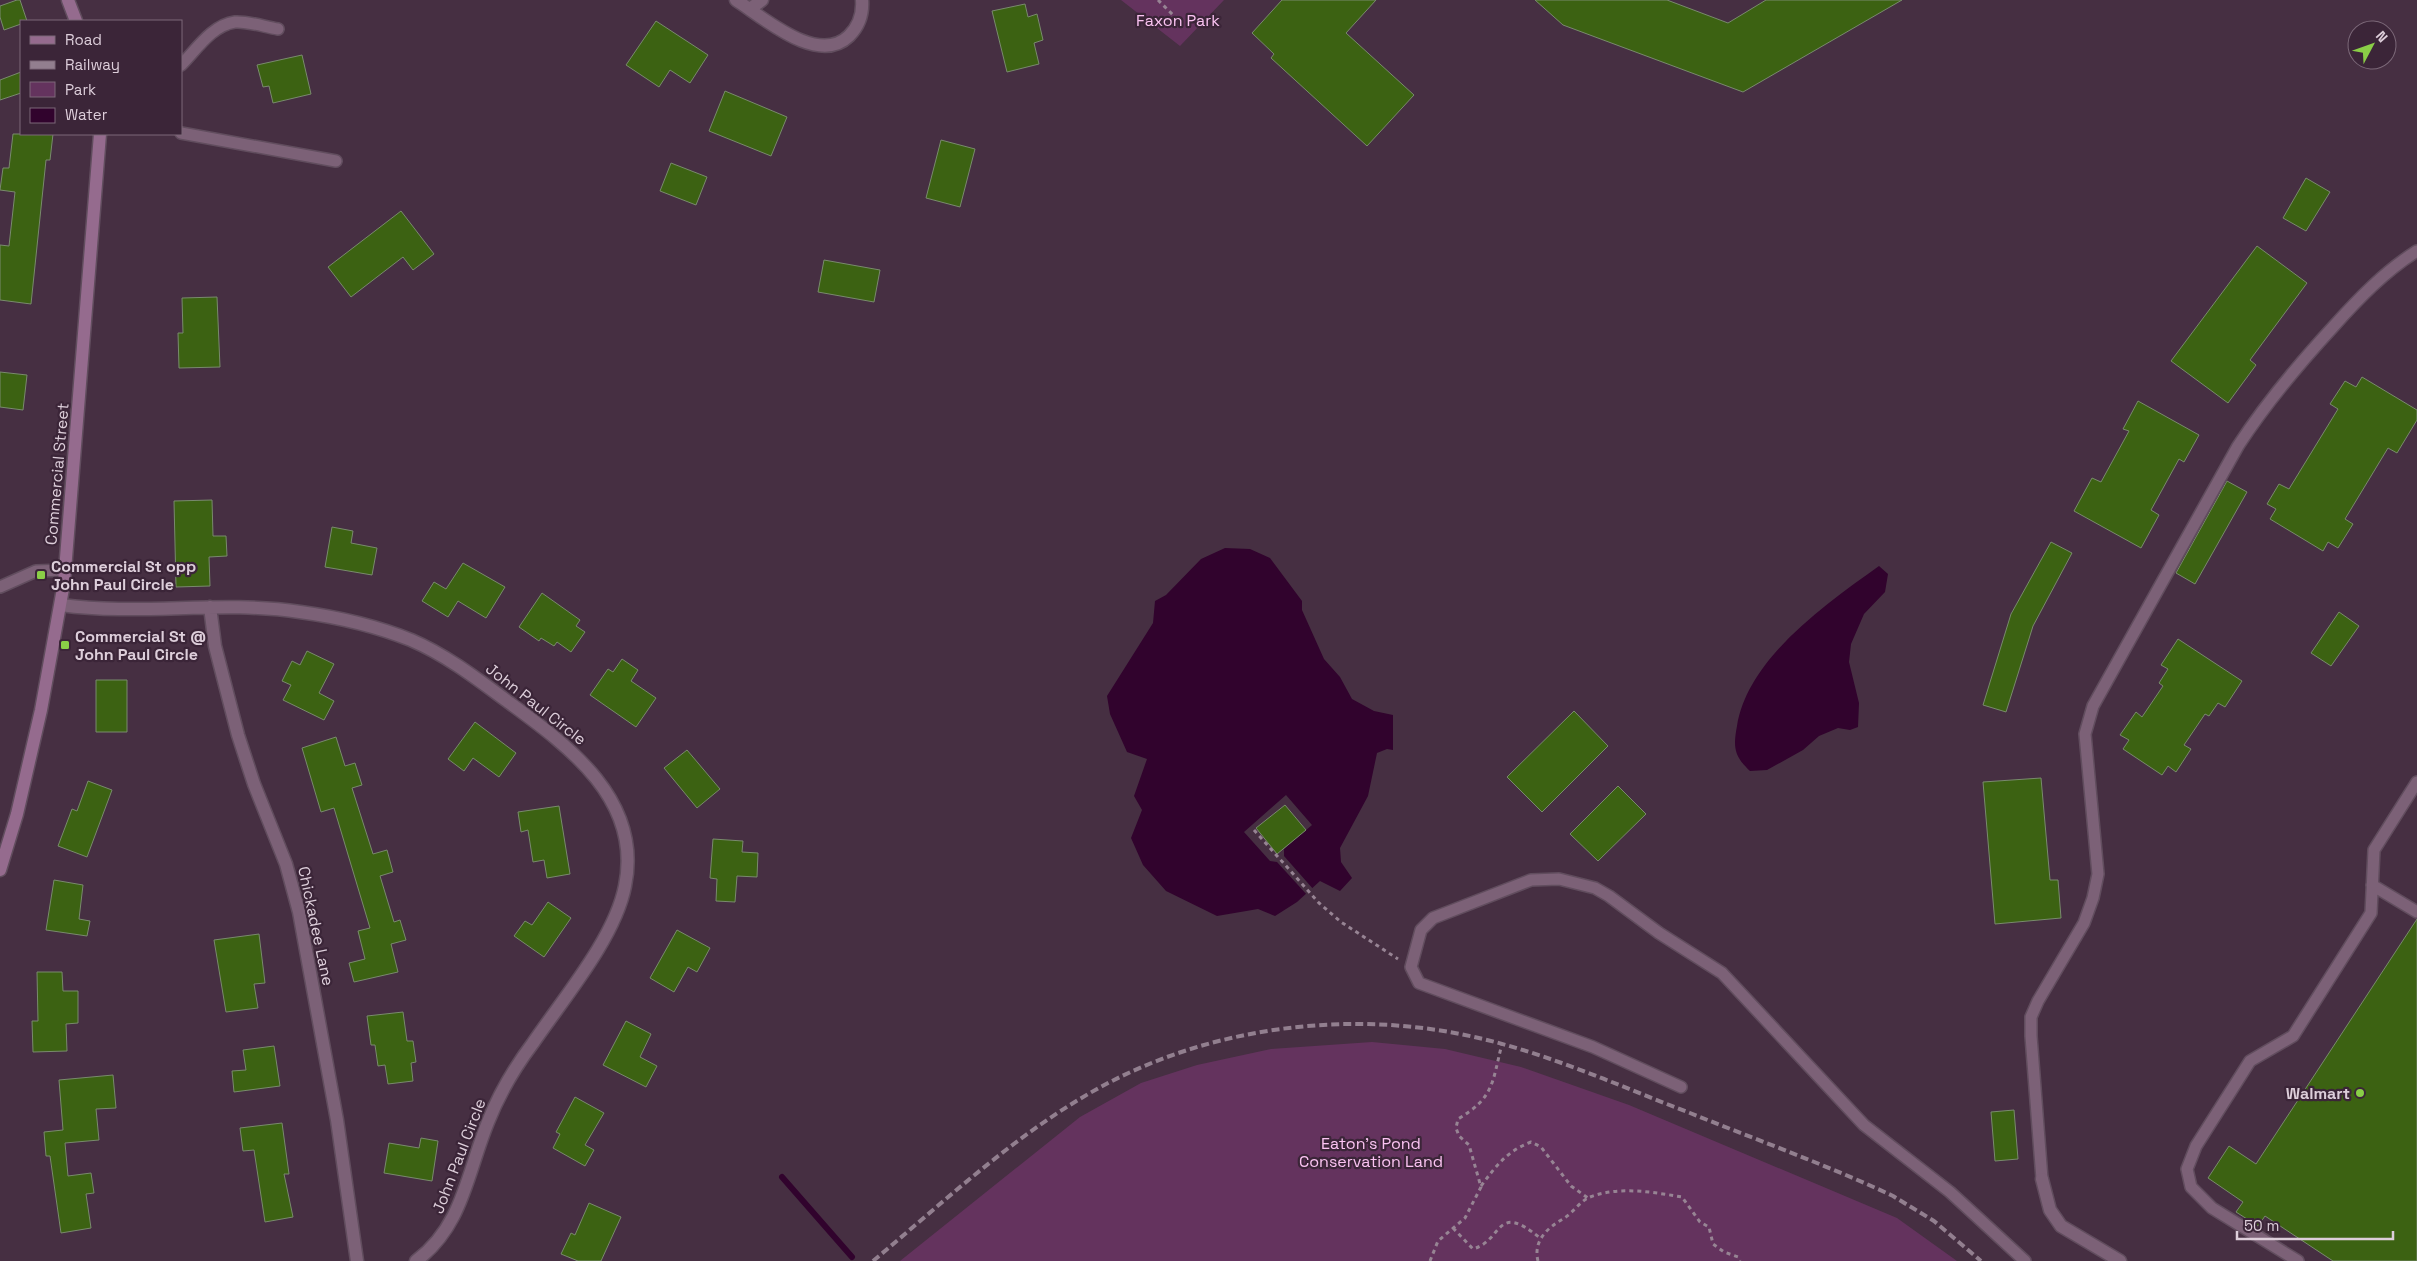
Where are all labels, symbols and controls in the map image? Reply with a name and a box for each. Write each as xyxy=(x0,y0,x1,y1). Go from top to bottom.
park label: Faxon Park xyxy=(1136,10,1220,31)
legend xyxy=(20,20,182,135)
north arrow xyxy=(2347,20,2397,70)
text: N xyxy=(2372,27,2392,46)
text: Road xyxy=(65,30,102,49)
text: Railway xyxy=(65,55,120,74)
text: Park xyxy=(65,80,96,99)
text: Water xyxy=(65,105,108,124)
street label: Commercial Street xyxy=(40,402,74,546)
place label: Commercial St opp John Paul Circle xyxy=(51,556,196,595)
marker: Commercial St opp John Paul Circle xyxy=(35,569,47,581)
place label: Commercial St @ John Paul Circle xyxy=(75,626,206,665)
marker: Commercial St @ John Paul Circle xyxy=(59,639,71,651)
street label: John Paul Circle xyxy=(482,658,590,750)
street label: Chickadee Lane xyxy=(293,864,339,988)
place label: Walmart xyxy=(2286,1083,2350,1104)
marker: Walmart xyxy=(2354,1087,2366,1099)
street label: John Paul Circle xyxy=(427,1095,491,1217)
park label: Eaton's Pond Conservation Land xyxy=(1299,1133,1443,1172)
scale bar xyxy=(2237,1208,2393,1240)
text: 50 m xyxy=(2244,1216,2279,1235)

